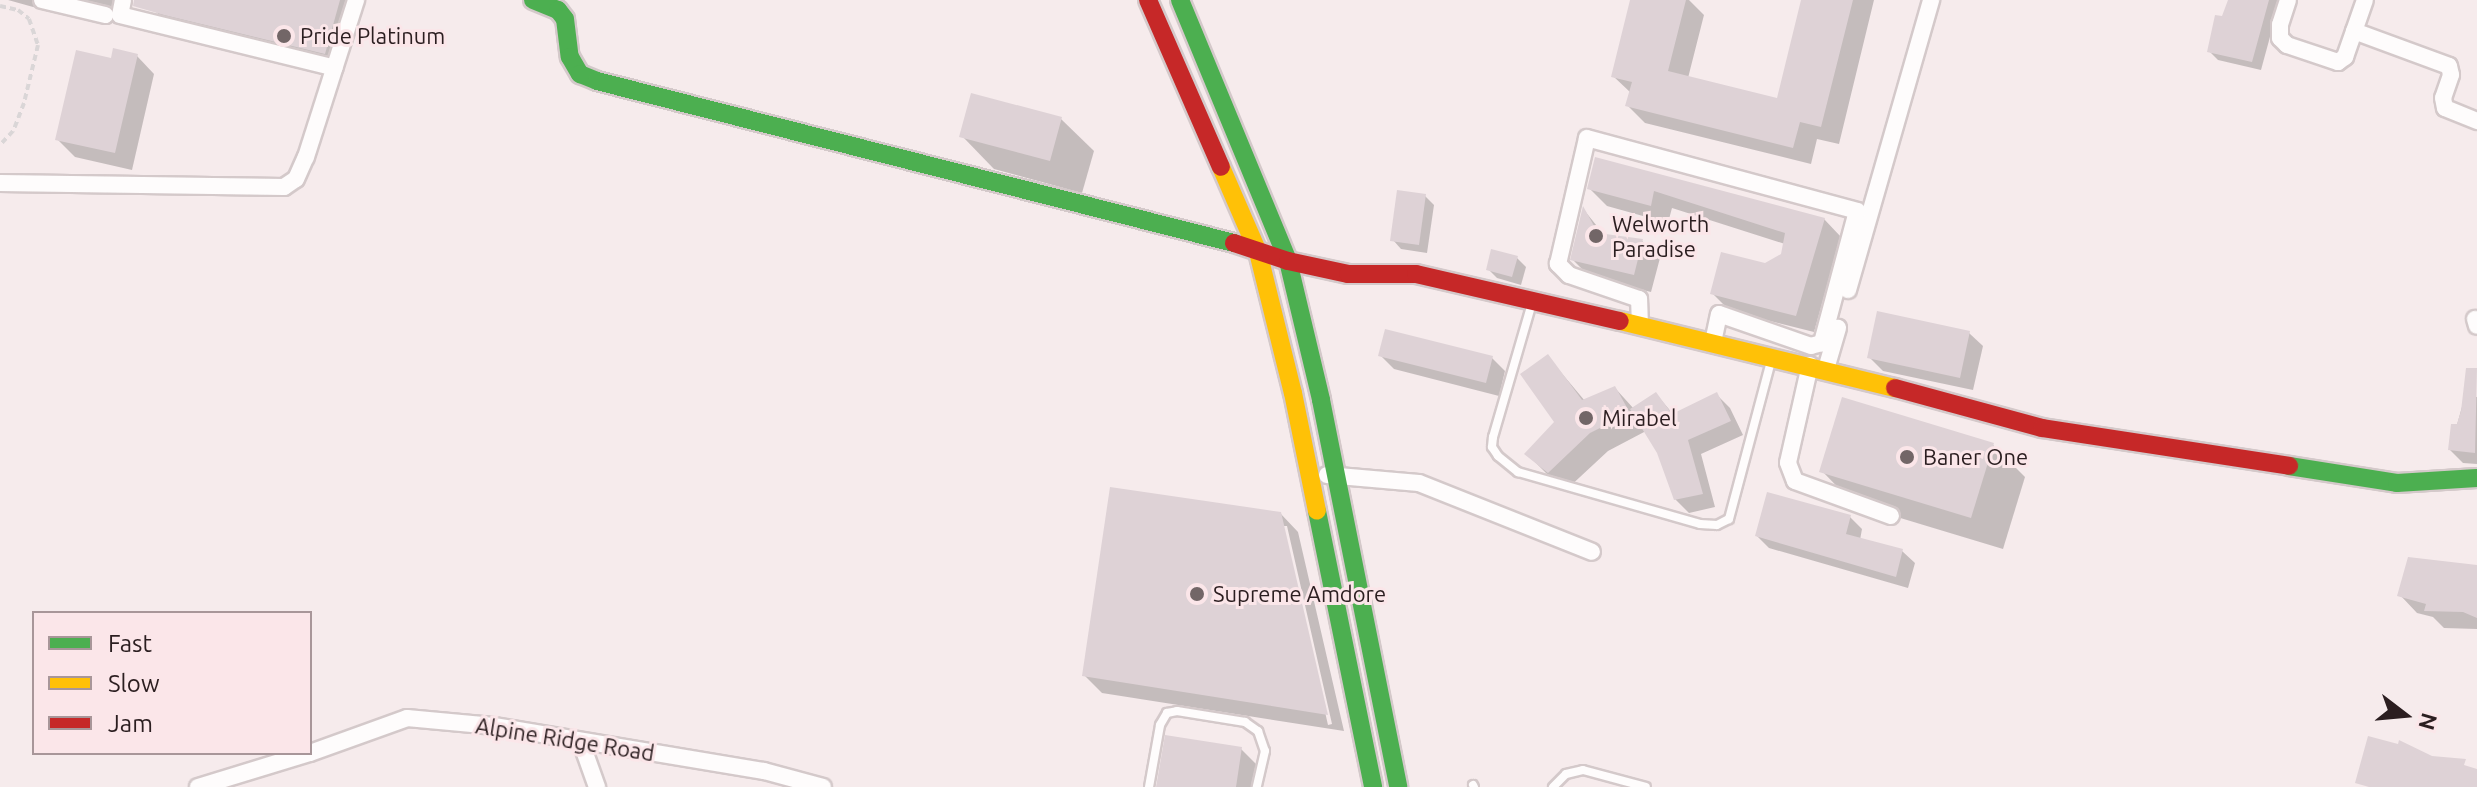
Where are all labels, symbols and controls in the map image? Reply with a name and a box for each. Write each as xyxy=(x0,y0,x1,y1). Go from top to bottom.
place label: Pride Platinum xyxy=(300,23,445,49)
marker: Pride Platinum xyxy=(275,27,293,45)
place label: Welworth Paradise xyxy=(1612,210,1709,262)
marker: Welworth Paradise xyxy=(1587,227,1605,245)
place label: Mirabel xyxy=(1602,405,1677,431)
marker: Mirabel xyxy=(1577,409,1595,427)
place label: Baner One xyxy=(1923,444,2028,470)
marker: Baner One xyxy=(1898,448,1916,466)
place label: Supreme Amdore xyxy=(1213,581,1386,607)
marker: Supreme Amdore xyxy=(1188,585,1206,603)
legend xyxy=(32,611,312,755)
text: Fast xyxy=(108,630,152,657)
text: Slow xyxy=(108,670,160,697)
north arrow xyxy=(2365,675,2445,755)
text: Jam xyxy=(108,710,153,737)
text: N xyxy=(2414,710,2443,733)
street label: Alpine Ridge Road xyxy=(474,712,656,766)

